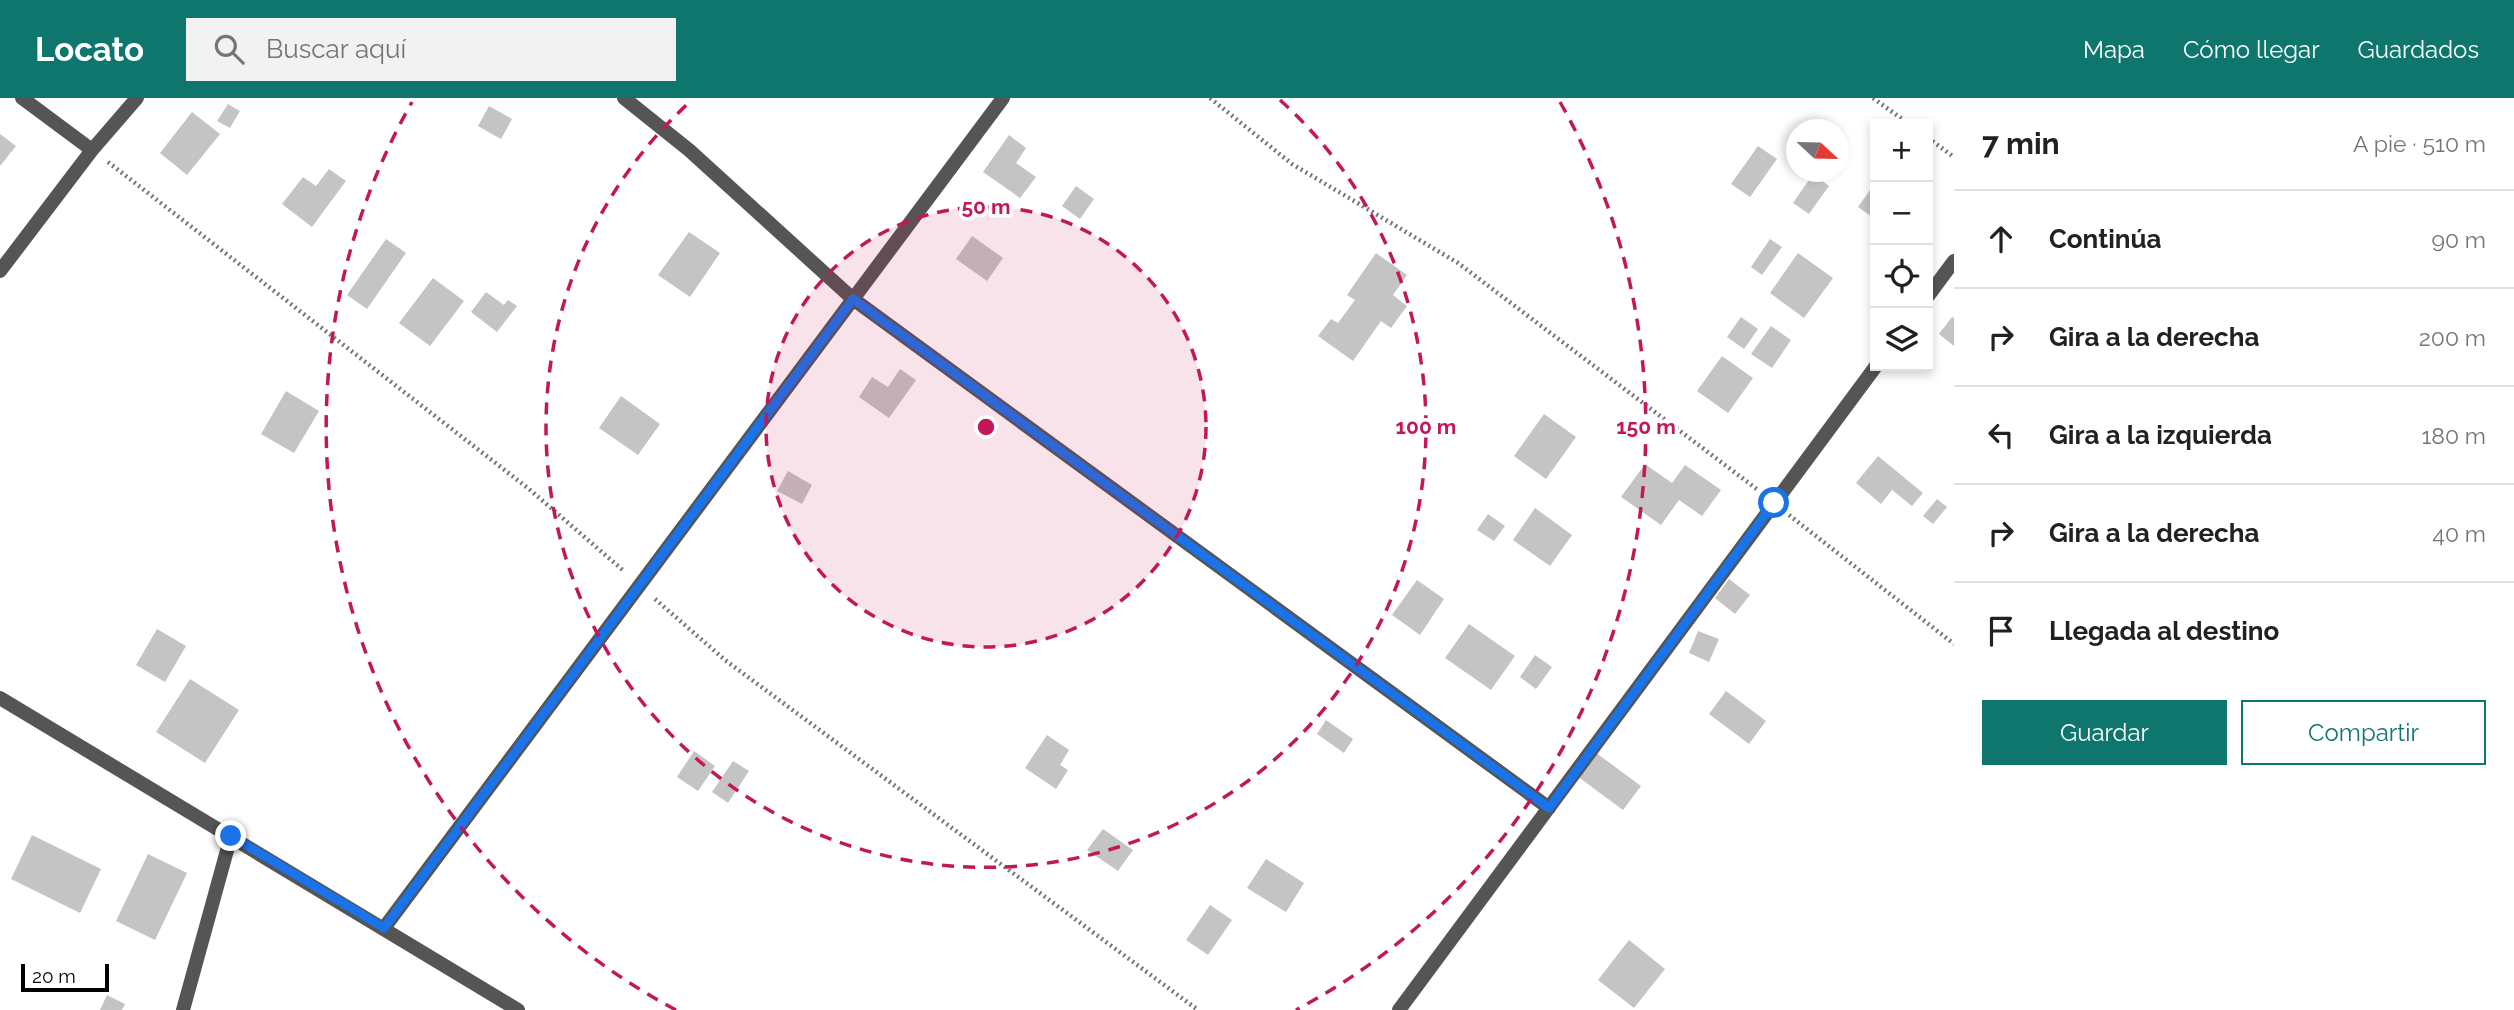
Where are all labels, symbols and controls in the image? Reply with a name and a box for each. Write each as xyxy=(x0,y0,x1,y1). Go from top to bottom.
search box xyxy=(186,18,676,81)
text: Locato xyxy=(35,30,144,69)
icon: search xyxy=(210,30,248,68)
text: Buscar aquí xyxy=(266,34,406,64)
text: Mapa xyxy=(2083,35,2145,64)
text: Cómo llegar xyxy=(2183,35,2320,64)
text: Guardados xyxy=(2358,35,2479,64)
north arrow xyxy=(1786,119,1849,182)
map controls xyxy=(1870,119,1933,371)
button: + xyxy=(1870,119,1933,182)
text: 7 min xyxy=(1982,126,2060,161)
text: A pie · 510 m xyxy=(2353,130,2486,157)
button: − xyxy=(1870,182,1933,245)
text: 50 m xyxy=(961,194,1011,219)
icon: ahead xyxy=(1982,220,2020,258)
text: Continúa xyxy=(2049,224,2161,254)
text: 90 m xyxy=(2431,226,2486,253)
button: locate xyxy=(1870,245,1933,308)
button: layers xyxy=(1870,308,1933,371)
icon: right xyxy=(1982,318,2020,356)
text: Gira a la derecha xyxy=(2049,322,2259,352)
text: 200 m xyxy=(2419,324,2486,351)
text: 100 m xyxy=(1396,414,1456,439)
text: 150 m xyxy=(1616,414,1676,439)
centre of rings xyxy=(974,415,998,439)
icon: left xyxy=(1982,416,2020,454)
text: Gira a la izquierda xyxy=(2049,420,2272,450)
text: 180 m xyxy=(2421,422,2486,449)
route start xyxy=(1758,487,1789,518)
icon: right xyxy=(1982,514,2020,552)
text: Gira a la derecha xyxy=(2049,518,2259,548)
text: 40 m xyxy=(2432,520,2486,547)
icon: arrive xyxy=(1982,612,2020,650)
text: Llegada al destino xyxy=(2049,616,2279,646)
button: Guardar xyxy=(1982,700,2227,765)
button: Compartir xyxy=(2241,700,2486,765)
route end xyxy=(215,820,246,851)
scale bar xyxy=(21,961,108,993)
text: 20 m xyxy=(32,965,76,987)

